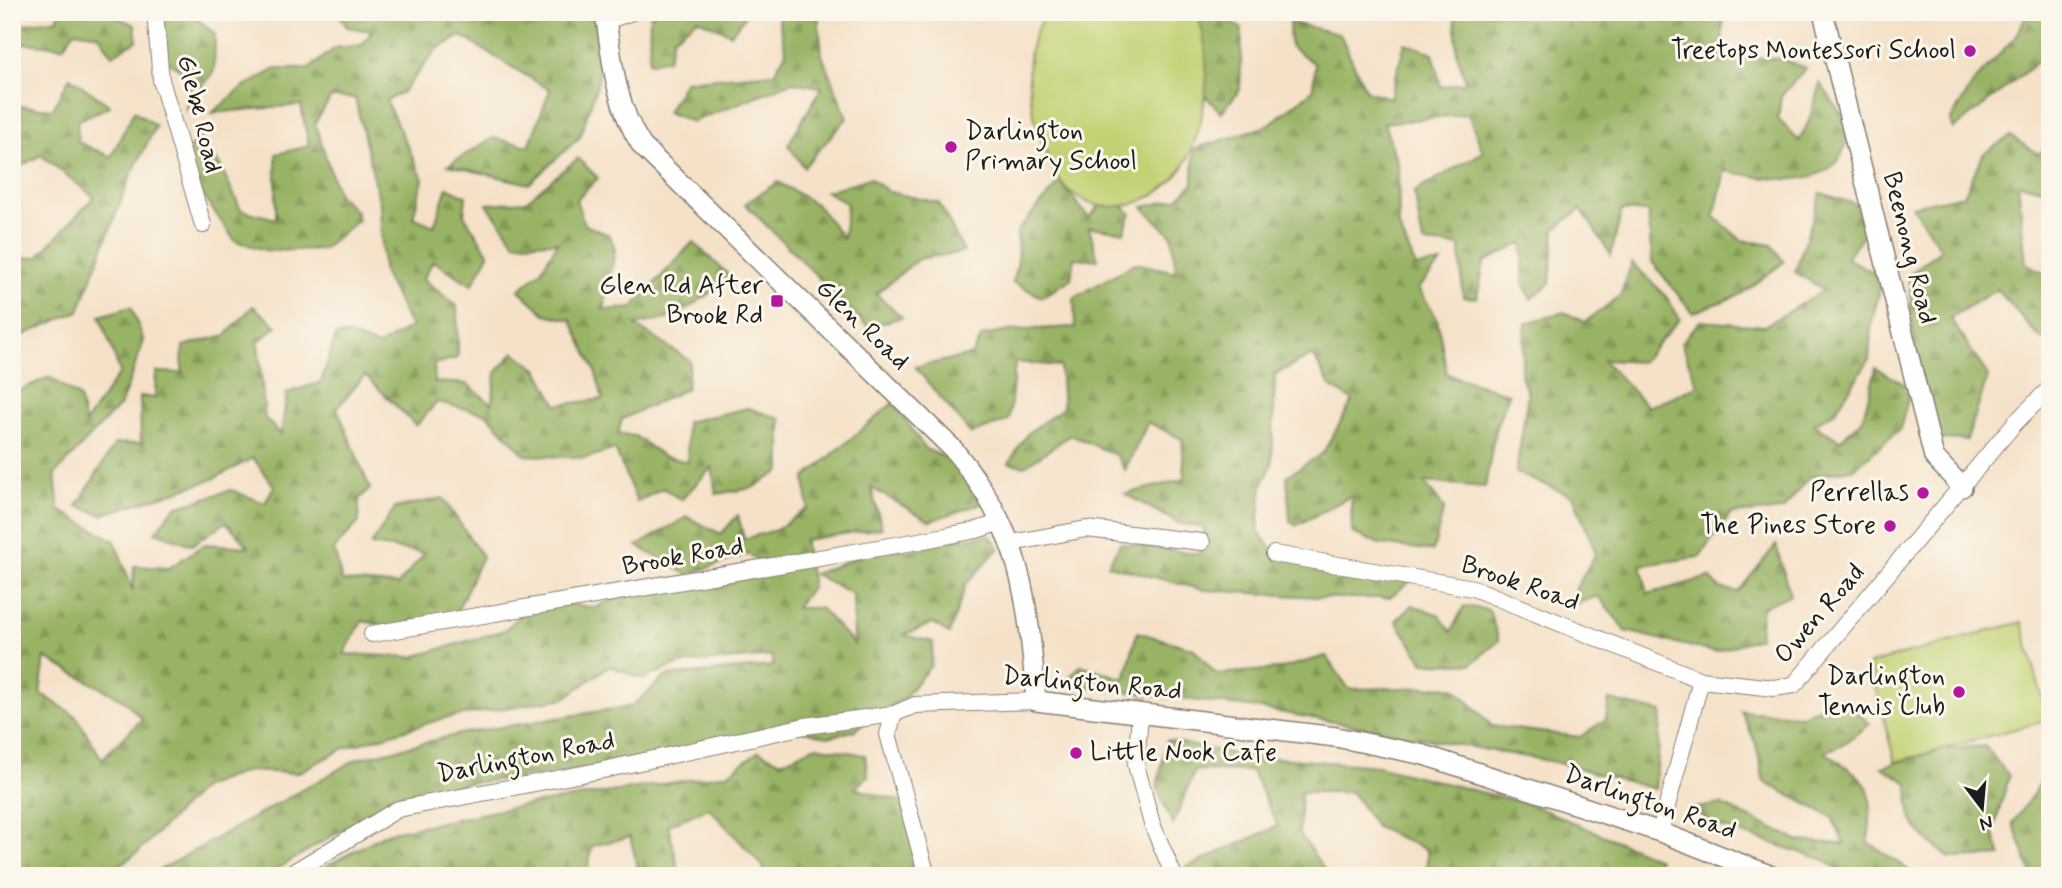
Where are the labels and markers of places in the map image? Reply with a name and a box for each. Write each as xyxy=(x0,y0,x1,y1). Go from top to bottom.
place label: Treetops Montessori School xyxy=(1671,34,1956,68)
marker: Treetops Montessori School xyxy=(1962,43,1978,59)
place label: Darlington Primary School xyxy=(965,115,1137,179)
marker: Darlington Primary School xyxy=(943,139,959,155)
place label: Glen Rd After Brook Rd xyxy=(599,269,763,333)
marker: Glen Rd After Brook Rd xyxy=(769,293,785,309)
place label: Perrellas xyxy=(1810,476,1909,510)
marker: Perrellas xyxy=(1915,485,1931,501)
place label: The Pines Store xyxy=(1700,509,1876,543)
marker: The Pines Store xyxy=(1882,518,1898,534)
place label: Darlington Tennis Club xyxy=(1818,660,1945,724)
marker: Darlington Tennis Club xyxy=(1951,684,1967,700)
place label: Little Nook Cafe xyxy=(1090,736,1277,770)
marker: Little Nook Cafe xyxy=(1068,745,1084,761)

